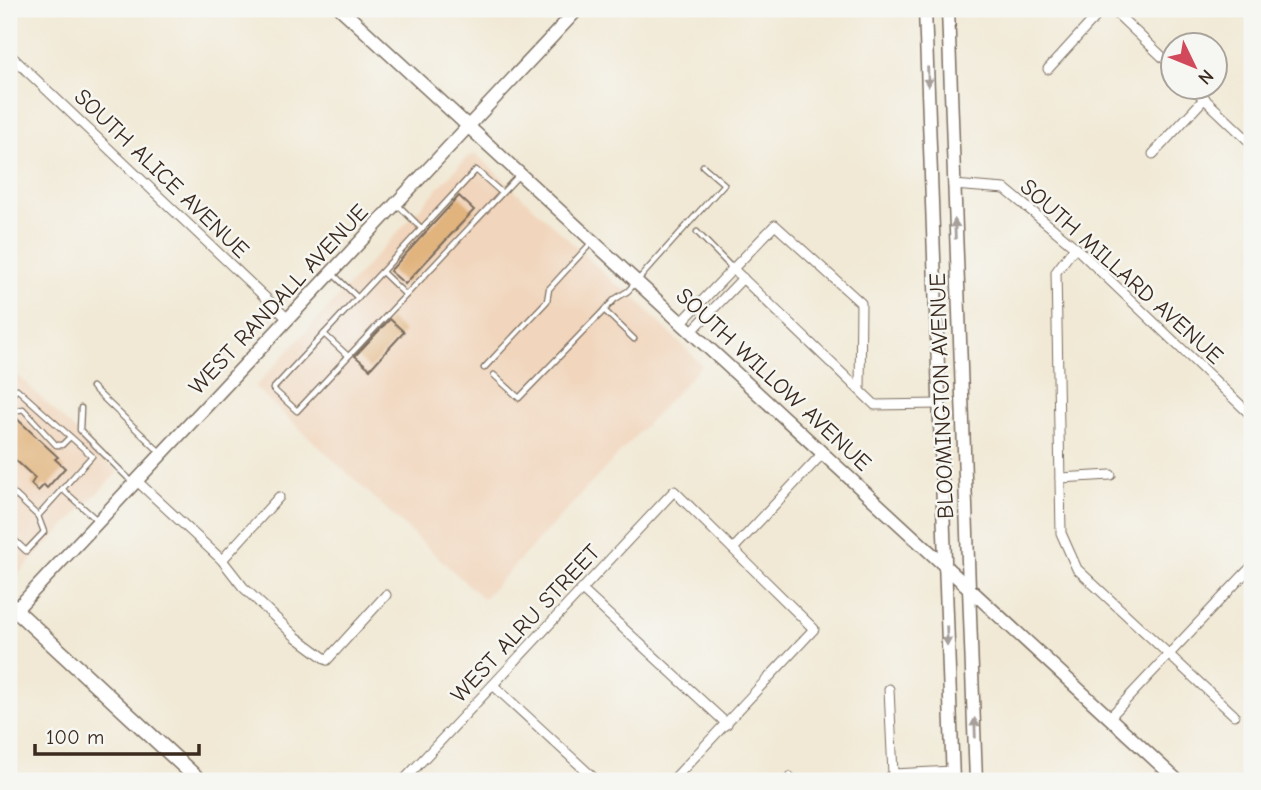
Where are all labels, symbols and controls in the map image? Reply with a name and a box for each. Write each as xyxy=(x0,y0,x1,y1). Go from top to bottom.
north arrow xyxy=(1160,32,1230,102)
text: N xyxy=(1193,65,1218,89)
one-way arrow xyxy=(922,66,933,88)
street label: SOUTH ALICE AVENUE xyxy=(69,83,255,264)
street label: SOUTH MILLARD AVENUE xyxy=(1015,173,1229,370)
street label: WEST RANDALL AVENUE xyxy=(183,198,374,400)
one-way arrow xyxy=(949,218,960,240)
street label: BLOOMINGTON AVENUE xyxy=(924,272,959,519)
street label: SOUTH WILLOW AVENUE xyxy=(671,282,877,477)
street label: WEST ALRU STREET xyxy=(445,539,606,708)
one-way arrow xyxy=(942,625,953,647)
scale bar xyxy=(35,713,200,757)
one-way arrow xyxy=(969,717,980,739)
text: 100 m xyxy=(46,725,104,749)

